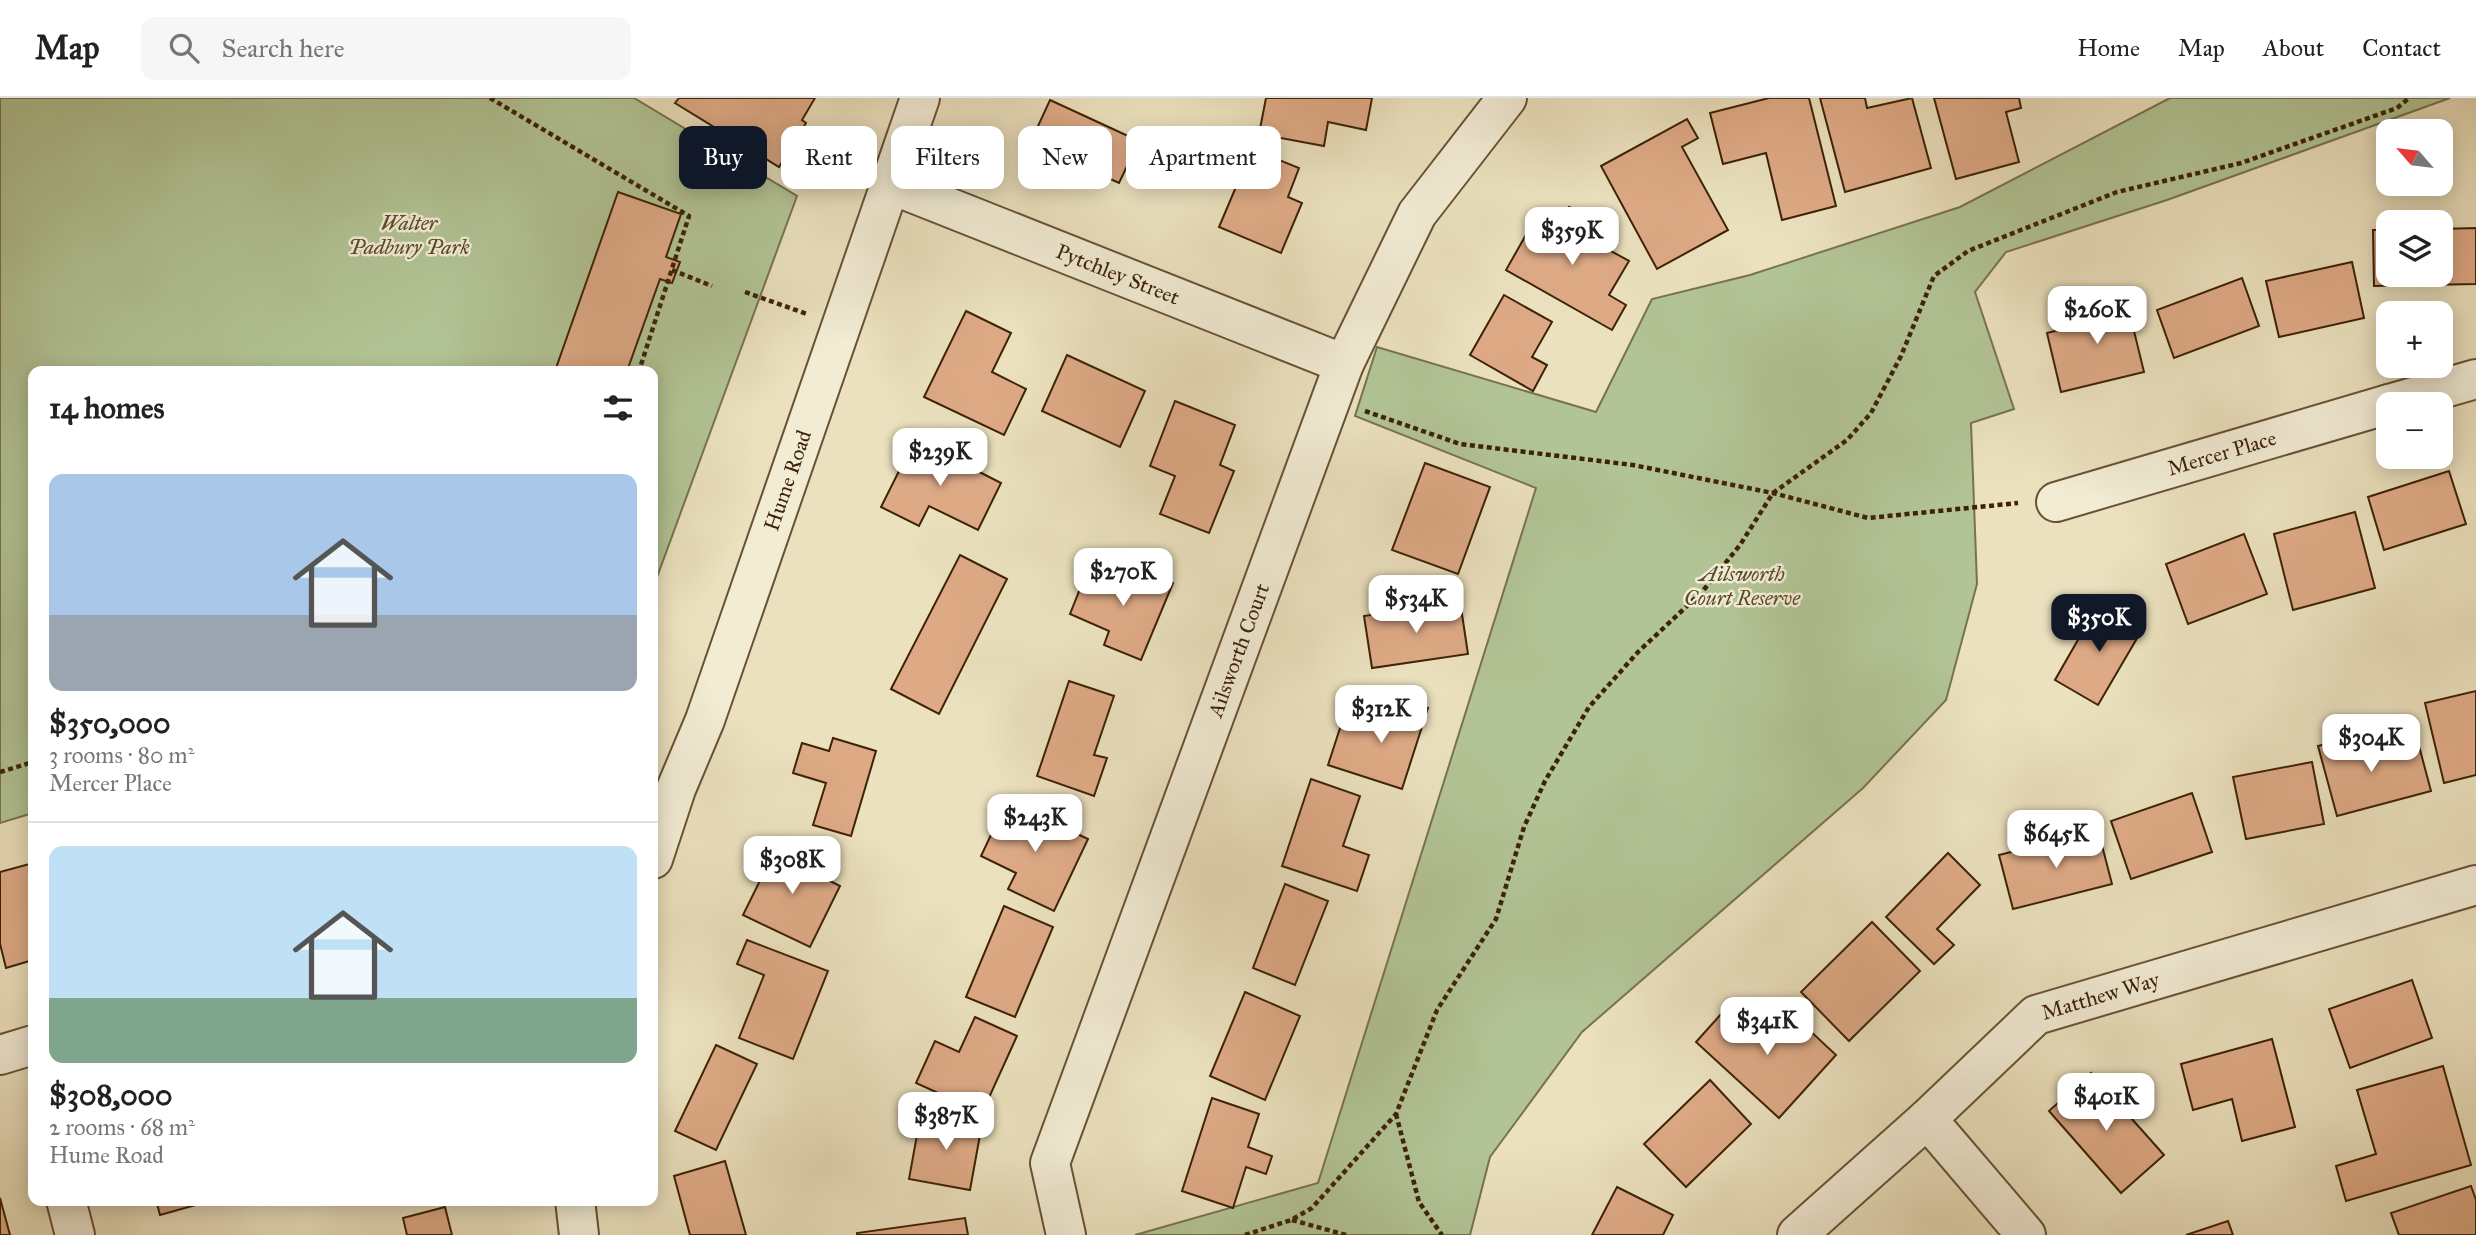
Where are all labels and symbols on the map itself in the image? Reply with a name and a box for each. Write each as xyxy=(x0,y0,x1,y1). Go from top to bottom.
north arrow xyxy=(2376,119,2454,196)
pin: $359K xyxy=(1523,208,1621,267)
park label: Walter Padbury Park xyxy=(348,210,470,260)
street label: Pytchley Street xyxy=(1052,238,1184,311)
pin: $260K xyxy=(2048,286,2146,346)
street label: Mercer Place xyxy=(2164,425,2280,481)
street label: Hume Road xyxy=(758,426,817,534)
pin: $239K xyxy=(891,428,989,488)
pin: $270K xyxy=(1074,548,1172,608)
park label: Ailsworth Court Reserve xyxy=(1684,561,1801,611)
pin: $534K xyxy=(1367,575,1465,635)
street label: Ailsworth Court xyxy=(1202,579,1275,722)
pin: $350K xyxy=(2050,594,2148,654)
pin: $312K xyxy=(1332,686,1430,745)
pin: $304K xyxy=(2322,714,2420,774)
pin: $243K xyxy=(986,794,1084,854)
pin: $645K xyxy=(2007,810,2105,870)
pin: $308K xyxy=(743,836,841,896)
street label: Matthew Way xyxy=(2038,966,2163,1026)
pin: $341K xyxy=(1718,998,1816,1057)
pin: $401K xyxy=(2057,1074,2155,1133)
pin: $387K xyxy=(897,1093,995,1152)

